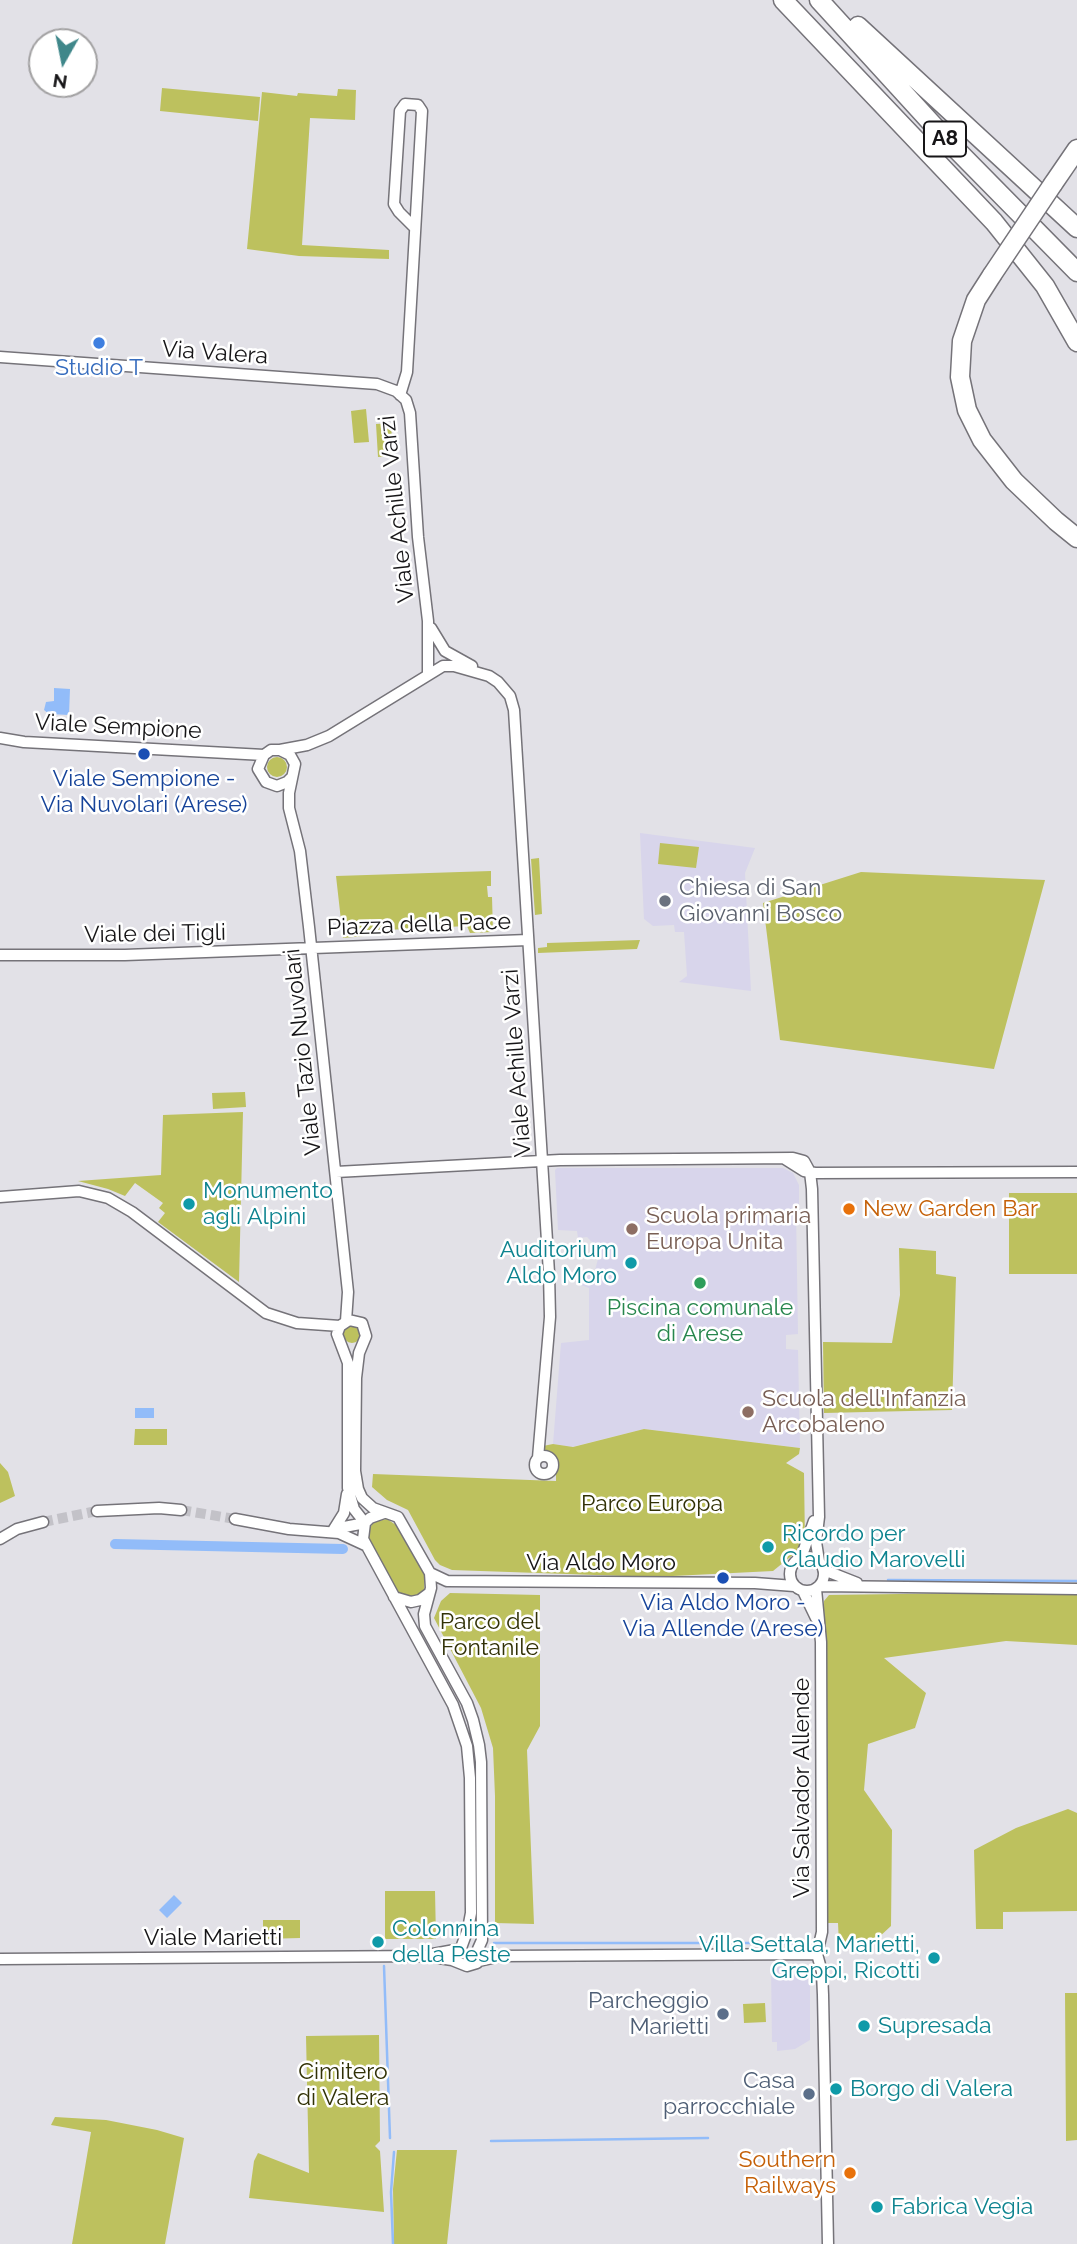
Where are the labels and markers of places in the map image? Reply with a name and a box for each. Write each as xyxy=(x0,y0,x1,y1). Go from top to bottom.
marker: Studio T xyxy=(91,335,107,351)
place label: Studio T xyxy=(55,354,143,382)
marker: Viale Sempione - Via Nuvolari (Arese) xyxy=(136,746,152,762)
place label: Viale Sempione - Via Nuvolari (Arese) xyxy=(40,765,248,819)
place label: Chiesa di San Giovanni Bosco xyxy=(679,874,842,928)
marker: Chiesa di San Giovanni Bosco xyxy=(657,893,673,909)
place label: Monumento agli Alpini xyxy=(203,1177,333,1231)
place label: New Garden Bar xyxy=(863,1195,1038,1223)
marker: Monumento agli Alpini xyxy=(181,1196,197,1212)
marker: New Garden Bar xyxy=(841,1201,857,1217)
place label: Scuola primaria Europa Unita xyxy=(646,1202,811,1256)
marker: Scuola primaria Europa Unita xyxy=(624,1221,640,1237)
place label: Auditorium Aldo Moro xyxy=(500,1236,617,1290)
marker: Auditorium Aldo Moro xyxy=(623,1255,639,1271)
marker: Piscina comunale di Arese xyxy=(692,1275,708,1291)
place label: Piscina comunale di Arese xyxy=(607,1294,793,1348)
place label: Scuola dell'Infanzia Arcobaleno xyxy=(762,1385,966,1439)
marker: Scuola dell'Infanzia Arcobaleno xyxy=(740,1404,756,1420)
place label: Ricordo per Claudio Marovelli xyxy=(782,1520,966,1574)
marker: Ricordo per Claudio Marovelli xyxy=(760,1539,776,1555)
marker: Via Aldo Moro - Via Allende (Arese) xyxy=(715,1570,731,1586)
place label: Via Aldo Moro - Via Allende (Arese) xyxy=(622,1589,824,1643)
place label: Colonnina della Peste xyxy=(392,1915,510,1969)
place label: Villa Settala, Marietti, Greppi, Ricotti xyxy=(699,1931,920,1985)
marker: Colonnina della Peste xyxy=(370,1934,386,1950)
marker: Villa Settala, Marietti, Greppi, Ricotti xyxy=(926,1950,942,1966)
place label: Parcheggio Marietti xyxy=(588,1987,709,2041)
marker: Parcheggio Marietti xyxy=(715,2006,731,2022)
place label: Supresada xyxy=(878,2012,992,2040)
marker: Supresada xyxy=(856,2018,872,2034)
place label: Casa parrocchiale xyxy=(663,2067,795,2121)
place label: Borgo di Valera xyxy=(850,2075,1013,2103)
marker: Borgo di Valera xyxy=(828,2081,844,2097)
marker: Casa parrocchiale xyxy=(801,2086,817,2102)
place label: Southern Railways xyxy=(739,2146,836,2200)
marker: Southern Railways xyxy=(842,2165,858,2181)
place label: Fabrica Vegia xyxy=(891,2193,1033,2221)
marker: Fabrica Vegia xyxy=(869,2199,885,2215)

